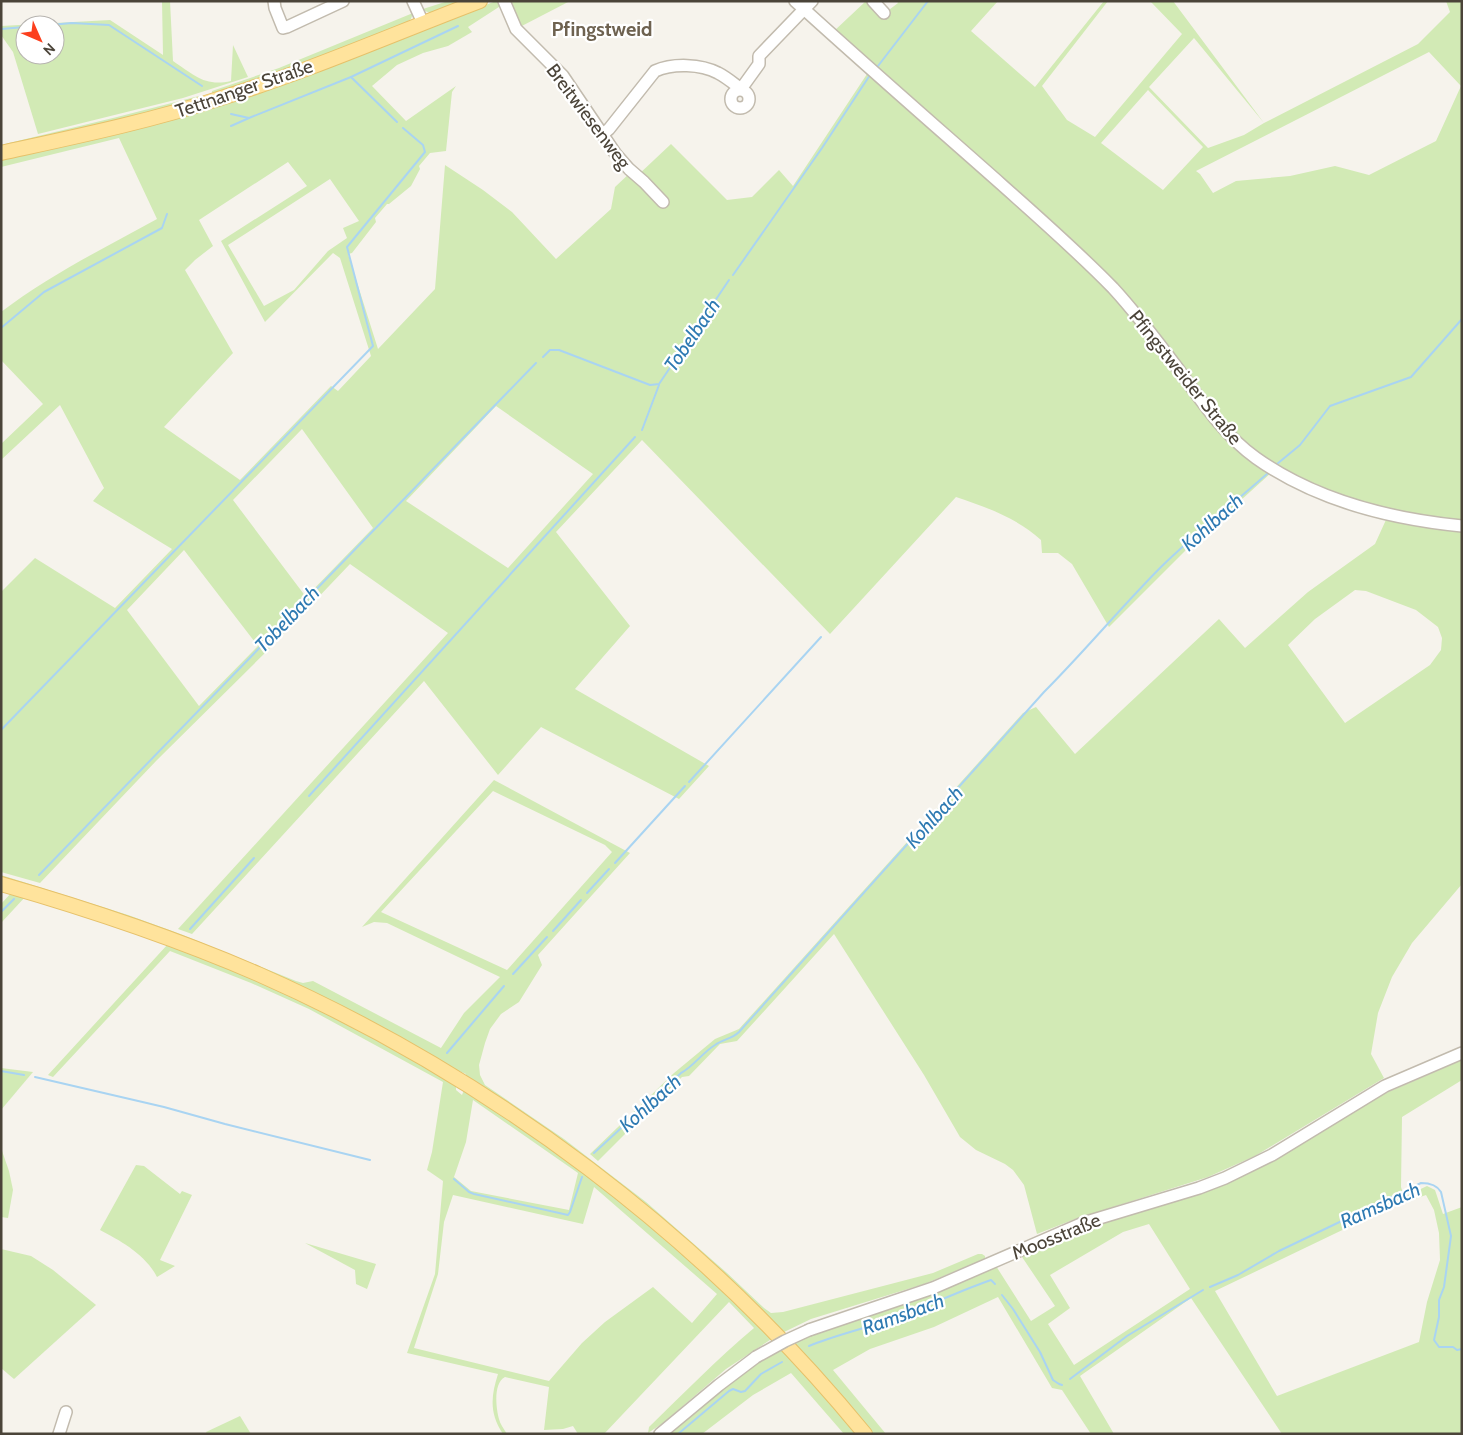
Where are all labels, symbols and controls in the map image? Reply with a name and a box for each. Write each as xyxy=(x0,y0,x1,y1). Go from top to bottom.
north arrow xyxy=(15,15,65,65)
district label: Pfingstweid xyxy=(551,17,653,41)
text: N xyxy=(39,39,59,59)
street label: Tettnanger Straße xyxy=(172,54,316,123)
street label: Breitwiesenweg xyxy=(542,59,636,174)
water label: Tobelbach xyxy=(659,294,725,376)
street label: Pfingstweider Straße xyxy=(1124,305,1247,449)
water label: Kohlbach xyxy=(1176,488,1248,556)
water label: Tobelbach xyxy=(250,581,324,657)
water label: Kohlbach xyxy=(900,781,968,853)
water label: Kohlbach xyxy=(614,1069,686,1137)
water label: Ramsbach xyxy=(1336,1177,1424,1233)
street label: Moosstraße xyxy=(1008,1208,1104,1265)
water label: Ramsbach xyxy=(859,1288,947,1340)

